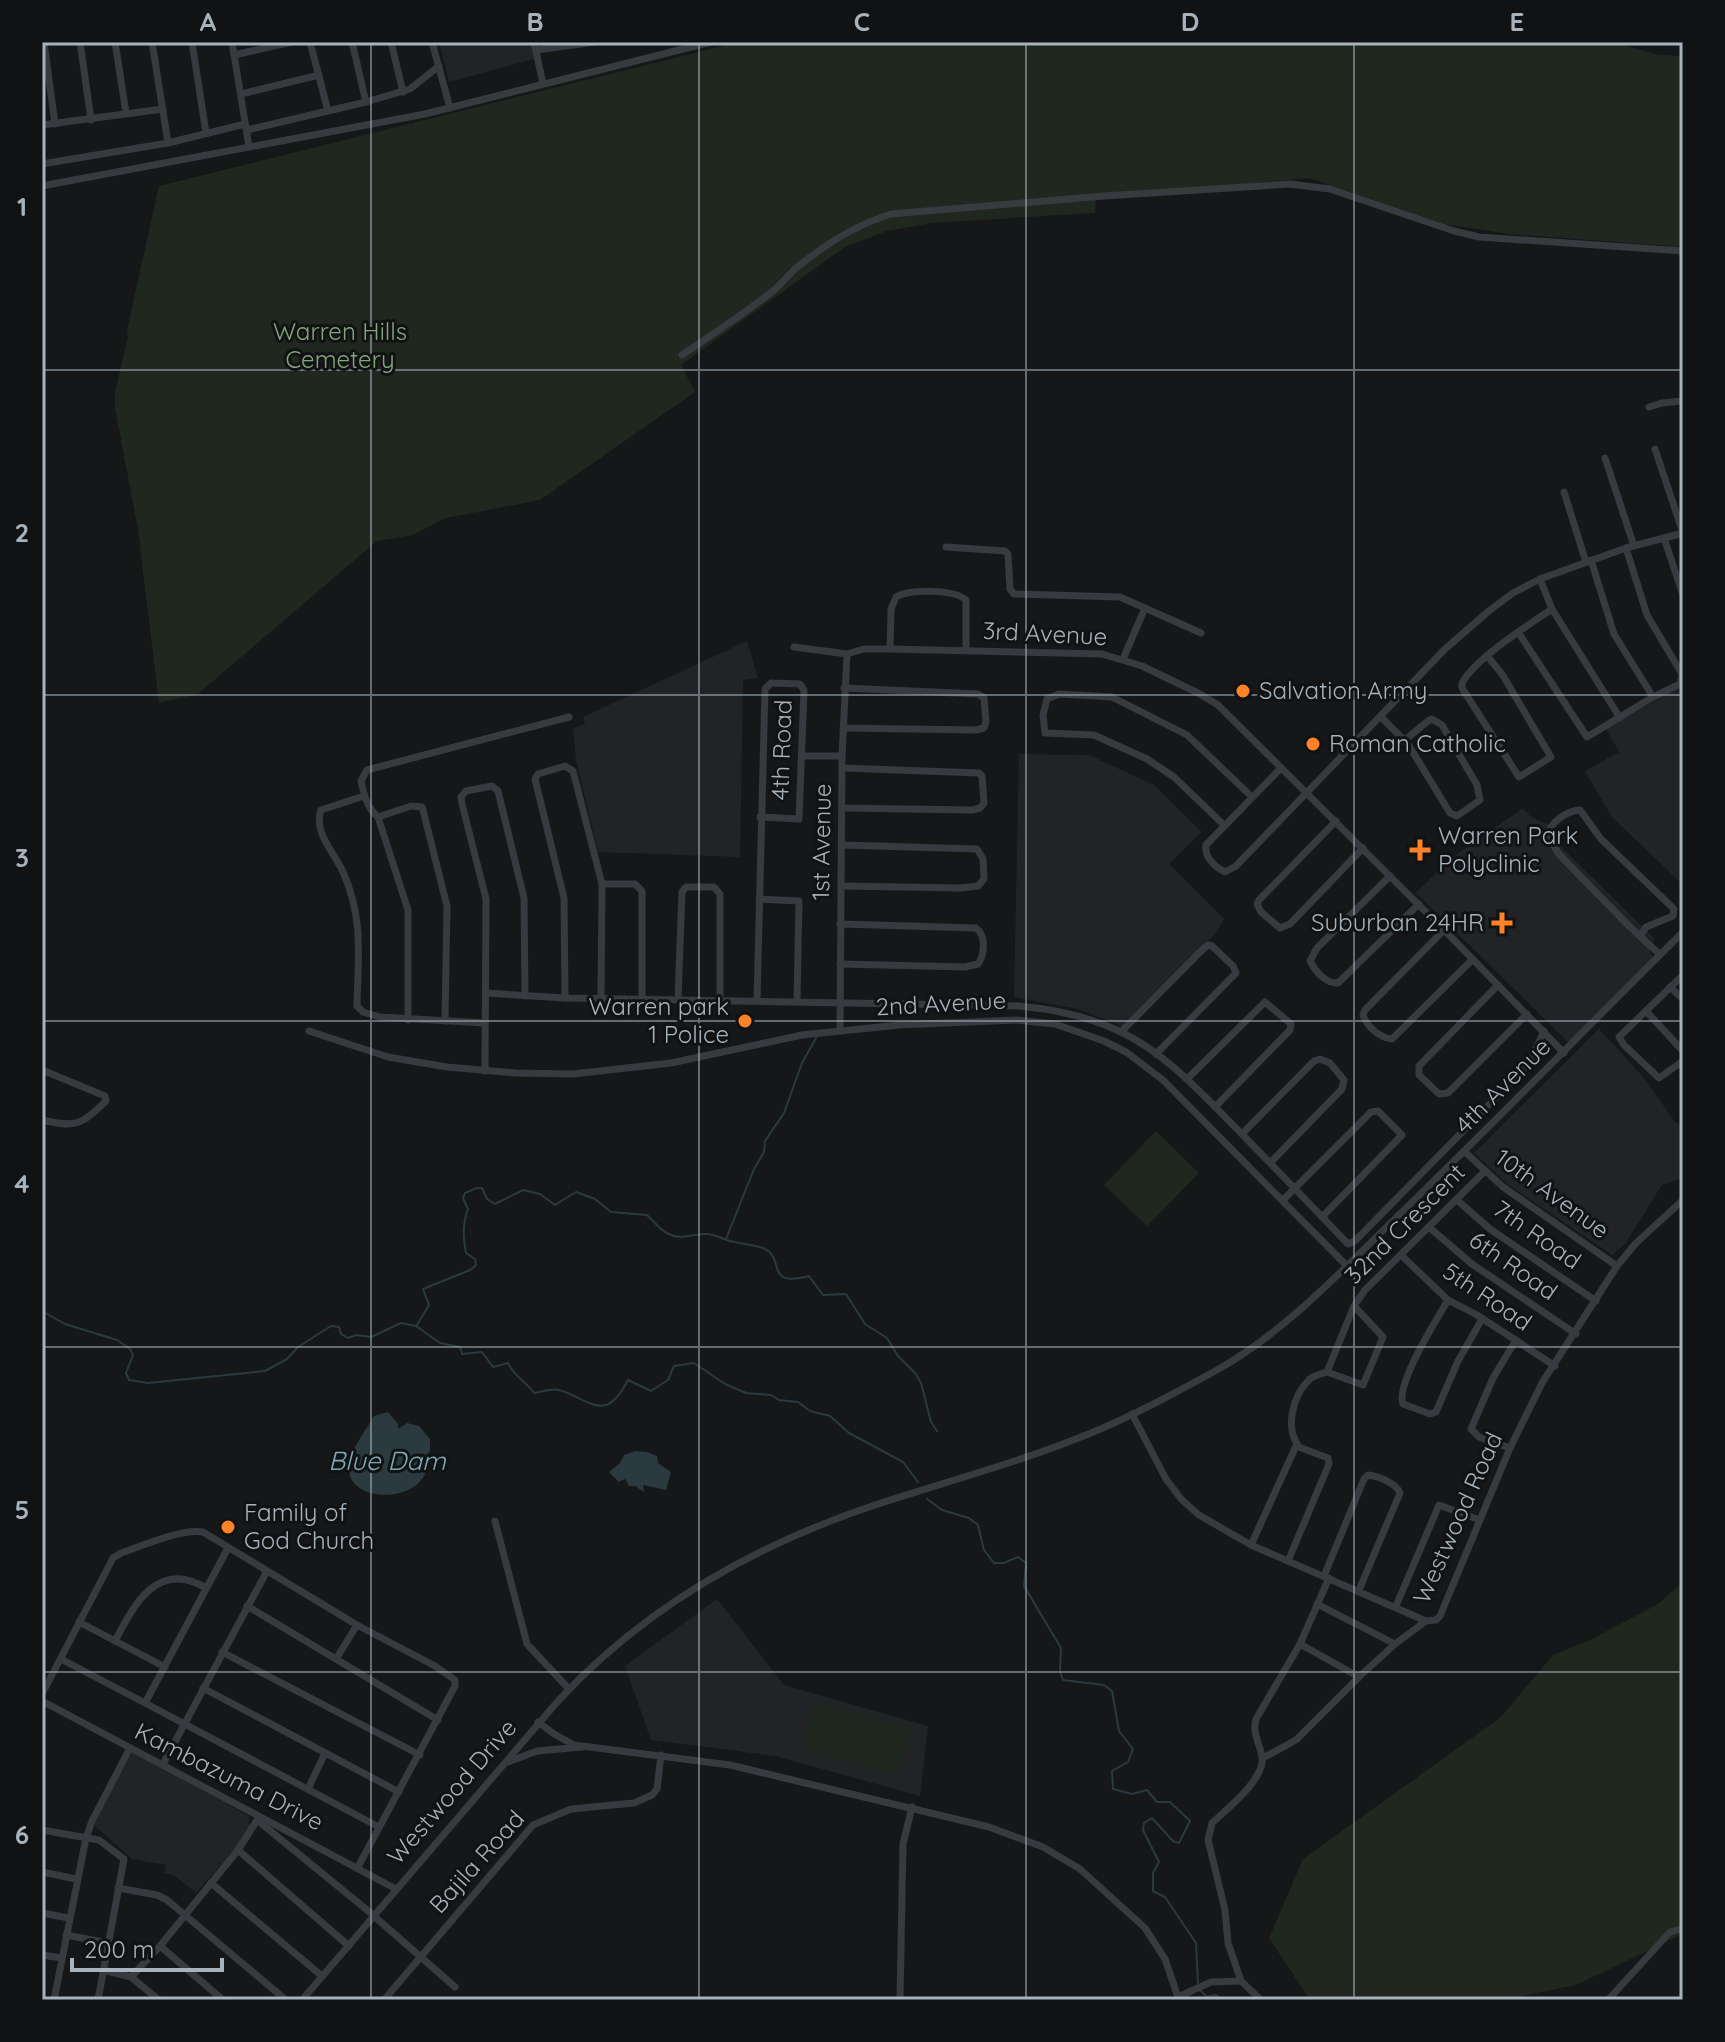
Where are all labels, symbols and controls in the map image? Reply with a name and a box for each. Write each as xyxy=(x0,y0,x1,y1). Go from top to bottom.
text: A xyxy=(200,5,217,38)
text: B xyxy=(526,5,544,38)
text: C xyxy=(854,5,870,38)
text: D xyxy=(1181,5,1199,38)
text: E xyxy=(1510,5,1524,38)
text: 1 xyxy=(17,190,27,223)
park label: Warren Hills Cemetery xyxy=(273,316,407,374)
text: 2 xyxy=(15,516,29,549)
street label: 3rd Avenue xyxy=(982,615,1108,651)
place label: Salvation Army xyxy=(1259,675,1428,705)
marker: Salvation Army xyxy=(1234,682,1252,700)
street label: 4th Road xyxy=(764,699,798,801)
place label: Roman Catholic xyxy=(1329,728,1506,758)
marker: Roman Catholic xyxy=(1304,735,1322,753)
street label: 1st Avenue xyxy=(805,783,837,901)
place label: Warren Park Polyclinic xyxy=(1438,820,1578,878)
marker: Warren Park Polyclinic xyxy=(1409,839,1431,861)
text: 3 xyxy=(15,841,29,874)
place label: Suburban 24HR xyxy=(1311,907,1484,937)
marker: Suburban 24HR xyxy=(1491,912,1513,934)
street label: 2nd Avenue xyxy=(875,985,1007,1021)
place label: Warren park 1 Police xyxy=(588,991,729,1049)
marker: Warren park 1 Police xyxy=(736,1012,754,1030)
street label: 4th Avenue xyxy=(1448,1031,1556,1139)
street label: 10th Avenue xyxy=(1490,1142,1615,1245)
street label: 32nd Crescent xyxy=(1338,1157,1471,1290)
text: 4 xyxy=(14,1167,30,1200)
street label: 7th Road xyxy=(1488,1193,1587,1275)
street label: 6th Road xyxy=(1464,1224,1563,1306)
street label: 5th Road xyxy=(1437,1256,1538,1337)
street label: Westwood Road xyxy=(1406,1427,1508,1608)
water label: Blue Dam xyxy=(328,1444,447,1477)
text: 5 xyxy=(15,1493,29,1526)
place label: Family of God Church xyxy=(244,1497,374,1555)
marker: Family of God Church xyxy=(219,1518,237,1536)
street label: Westwood Drive xyxy=(380,1713,522,1870)
street label: Kambazuma Drive xyxy=(130,1716,329,1837)
street label: Bajila Road xyxy=(422,1804,530,1919)
text: 6 xyxy=(15,1818,29,1851)
scale bar xyxy=(72,1922,222,1972)
text: 200 m xyxy=(84,1934,154,1964)

